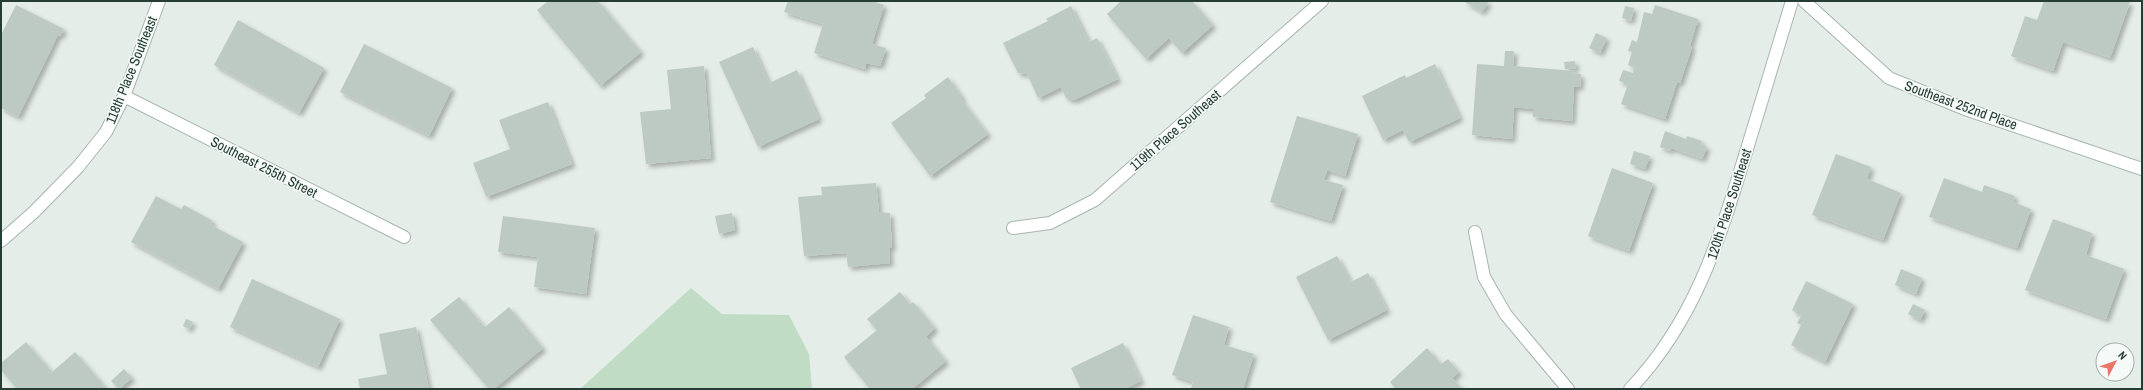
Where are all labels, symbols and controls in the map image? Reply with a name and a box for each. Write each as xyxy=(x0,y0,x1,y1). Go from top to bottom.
street label: 118th Place Southeast xyxy=(101,13,161,127)
street label: Southeast 252nd Place xyxy=(1902,76,2020,134)
street label: 119th Place Southeast xyxy=(1126,86,1224,174)
street label: Southeast 255th Street xyxy=(208,132,320,202)
street label: 120th Place Southeast xyxy=(1703,146,1755,262)
north arrow xyxy=(2095,342,2135,382)
text: N xyxy=(2115,348,2130,362)

